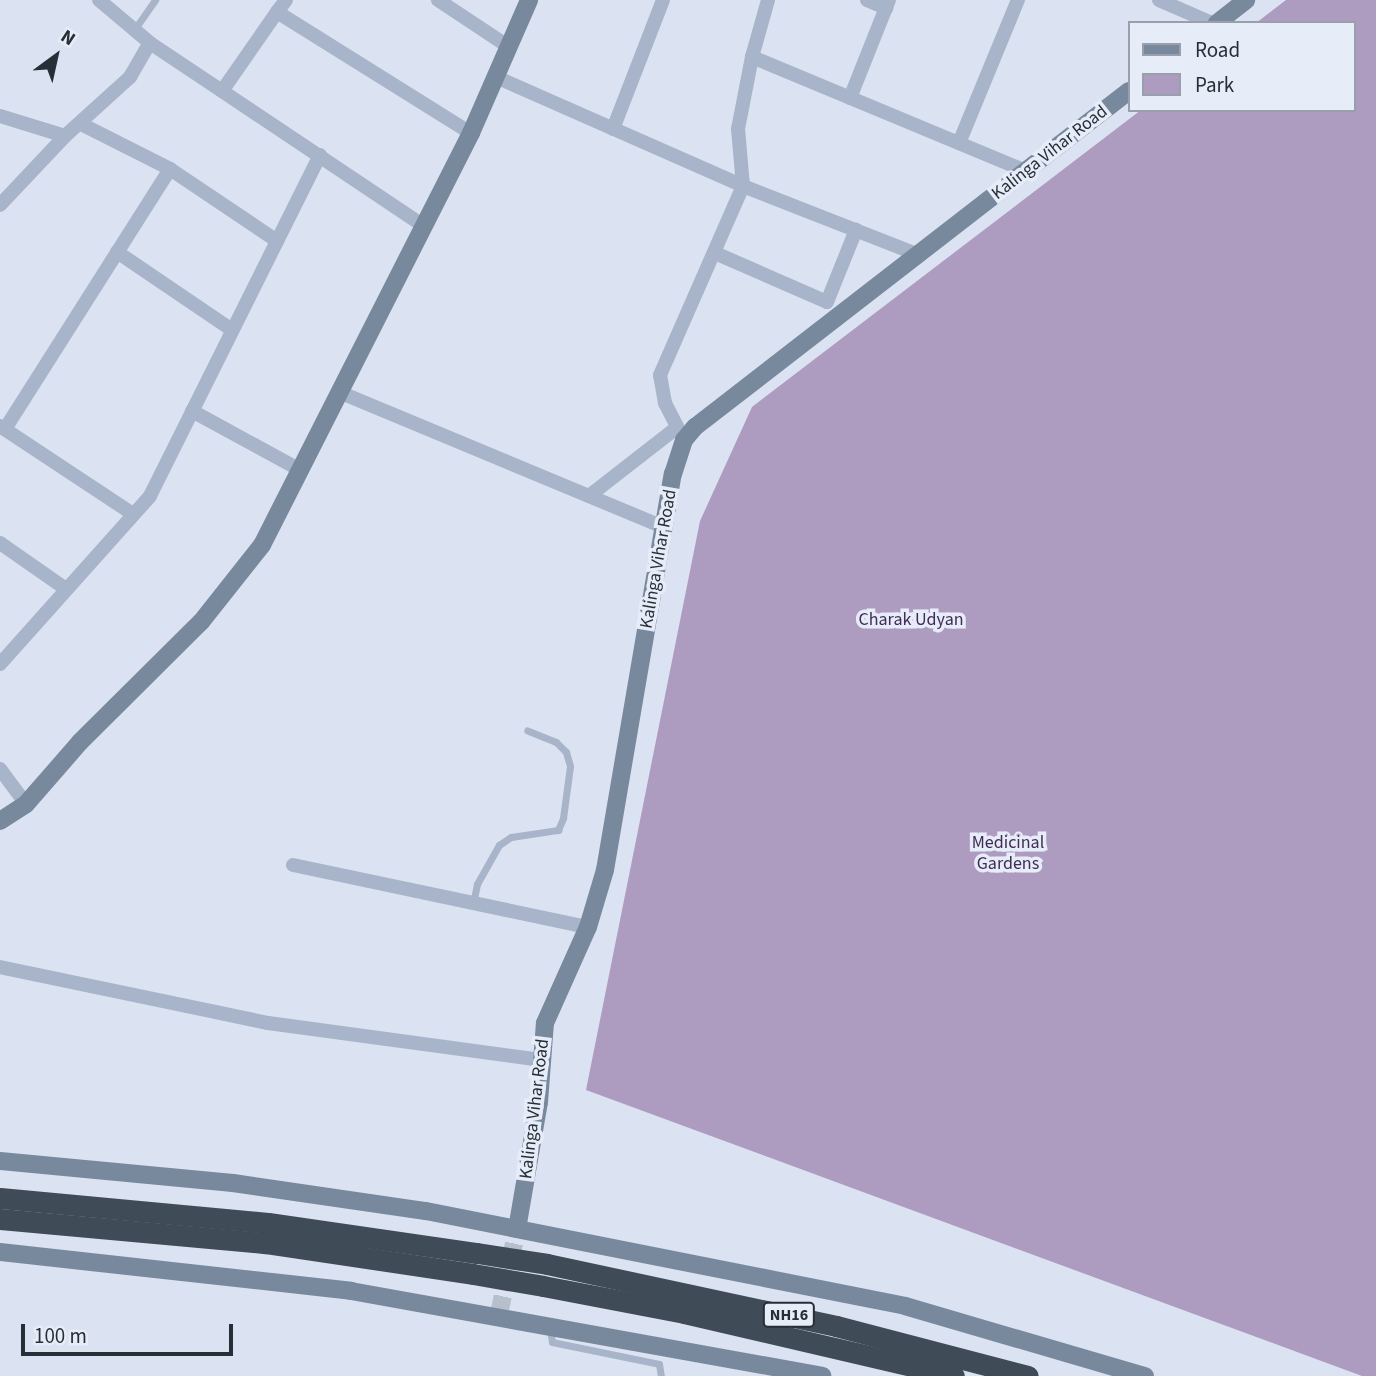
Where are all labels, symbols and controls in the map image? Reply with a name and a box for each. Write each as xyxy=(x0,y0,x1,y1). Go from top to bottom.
north arrow xyxy=(21,21,91,91)
legend xyxy=(1128,21,1355,112)
text: N xyxy=(55,23,80,53)
text: Road xyxy=(1195,35,1240,65)
text: Park xyxy=(1195,70,1234,100)
street label: Kalinga Vihar Road xyxy=(988,101,1112,205)
street label: Kalinga Vihar Road xyxy=(636,488,682,630)
park label: Charak Udyan xyxy=(858,609,964,631)
park label: Medicinal Gardens xyxy=(972,833,1044,876)
street label: Kalinga Vihar Road xyxy=(516,1038,554,1180)
road number: NH16 xyxy=(763,1302,815,1328)
scale bar xyxy=(24,1310,236,1354)
text: 100 m xyxy=(34,1321,87,1351)

